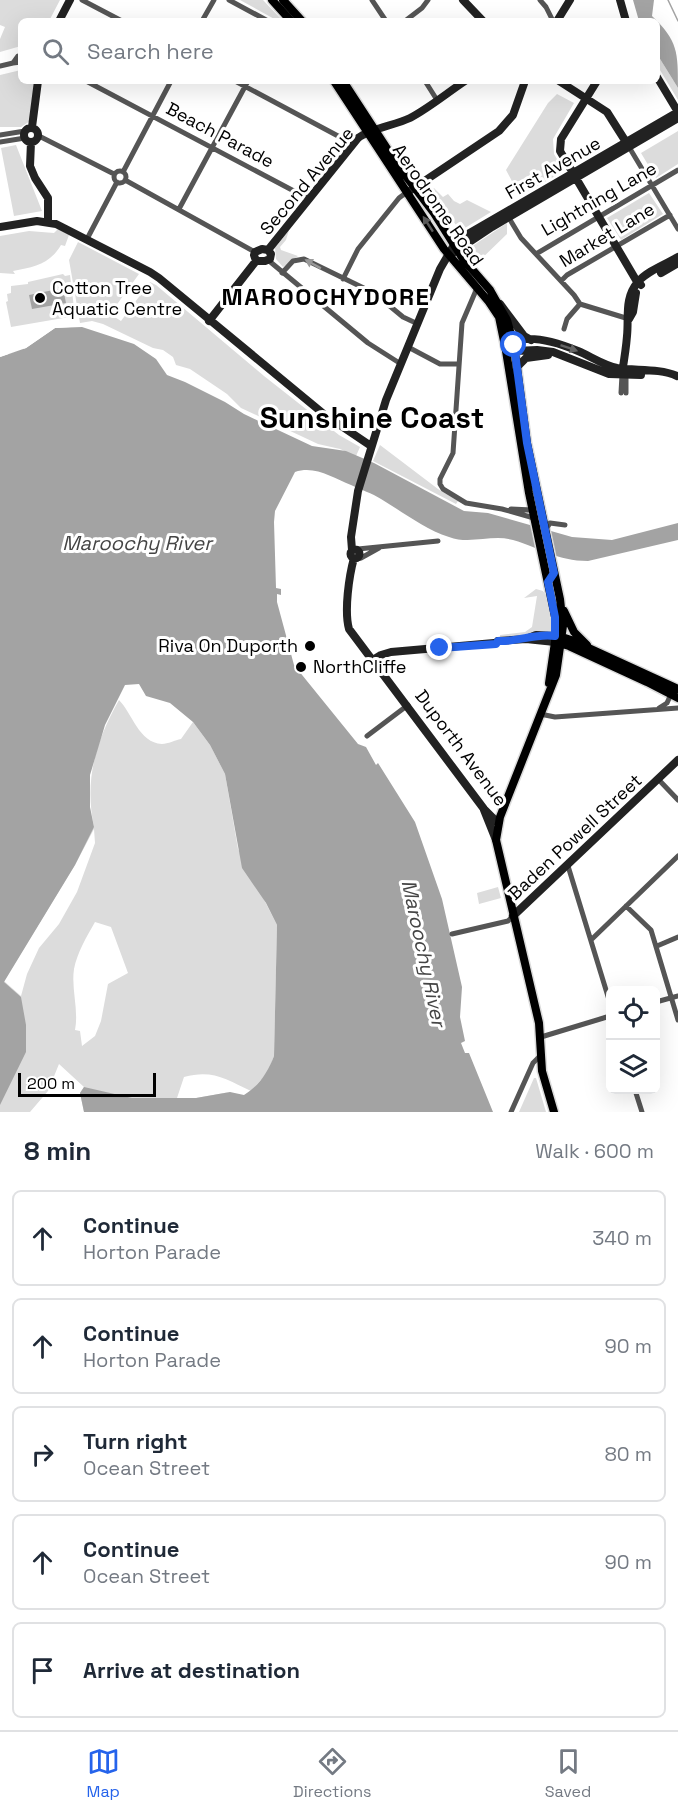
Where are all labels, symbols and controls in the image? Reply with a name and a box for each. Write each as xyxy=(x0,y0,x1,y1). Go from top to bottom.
search box xyxy=(18,18,660,84)
icon: search xyxy=(39,35,72,68)
text: Search here xyxy=(87,37,214,65)
street label: Beach Parade xyxy=(162,96,278,173)
street label: Second Avenue xyxy=(255,122,359,239)
street label: First Avenue xyxy=(501,131,605,204)
street label: Aerodrome Road xyxy=(388,139,489,270)
street label: Lightning Lane xyxy=(537,156,661,241)
street label: Market Lane xyxy=(555,197,659,272)
one-way arrow xyxy=(422,216,433,232)
one-way arrow xyxy=(304,259,321,269)
place label: Cotton Tree Aquatic Centre xyxy=(52,276,182,320)
district label: MAROOCHYDORE xyxy=(222,281,430,312)
marker: Cotton Tree Aquatic Centre xyxy=(33,291,47,305)
route start xyxy=(500,331,526,357)
one-way arrow xyxy=(560,344,578,354)
district label: Sunshine Coast xyxy=(260,398,484,437)
water label: Maroochy River xyxy=(62,530,214,556)
place label: Riva On Duporth xyxy=(158,634,298,657)
route end xyxy=(426,634,452,660)
marker: Riva On Duporth xyxy=(303,639,317,653)
place label: NorthCliffe xyxy=(313,655,407,678)
marker: NorthCliffe xyxy=(294,660,308,674)
street label: Duporth Avenue xyxy=(410,685,513,810)
street label: Baden Powell Street xyxy=(503,769,646,905)
water label: Maroochy River xyxy=(396,877,453,1031)
map controls xyxy=(606,986,660,1094)
button: locate xyxy=(606,986,660,1040)
button: layers xyxy=(606,1040,660,1094)
scale bar xyxy=(18,1070,156,1098)
text: 200 m xyxy=(27,1073,75,1094)
text: 8 min xyxy=(24,1134,91,1168)
text: Walk · 600 m xyxy=(535,1138,654,1164)
text: Continue xyxy=(83,1211,179,1239)
icon: ahead xyxy=(26,1222,59,1255)
text: 340 m xyxy=(592,1225,652,1251)
text: Horton Parade xyxy=(83,1239,221,1265)
text: Continue xyxy=(83,1319,179,1347)
icon: ahead xyxy=(26,1330,59,1363)
text: 90 m xyxy=(605,1333,652,1359)
text: Horton Parade xyxy=(83,1347,221,1373)
text: Turn right xyxy=(83,1427,188,1455)
icon: right xyxy=(26,1438,59,1471)
text: 80 m xyxy=(604,1441,652,1467)
text: Ocean Street xyxy=(83,1455,210,1481)
text: Continue xyxy=(83,1535,179,1563)
icon: ahead xyxy=(26,1546,59,1579)
text: 90 m xyxy=(605,1549,652,1575)
text: Ocean Street xyxy=(83,1563,210,1589)
icon: arrive xyxy=(26,1654,59,1687)
text: Arrive at destination xyxy=(83,1656,300,1684)
tab: Map xyxy=(87,1745,120,1802)
tab: Directions xyxy=(293,1745,372,1802)
tab: Saved xyxy=(545,1745,591,1802)

